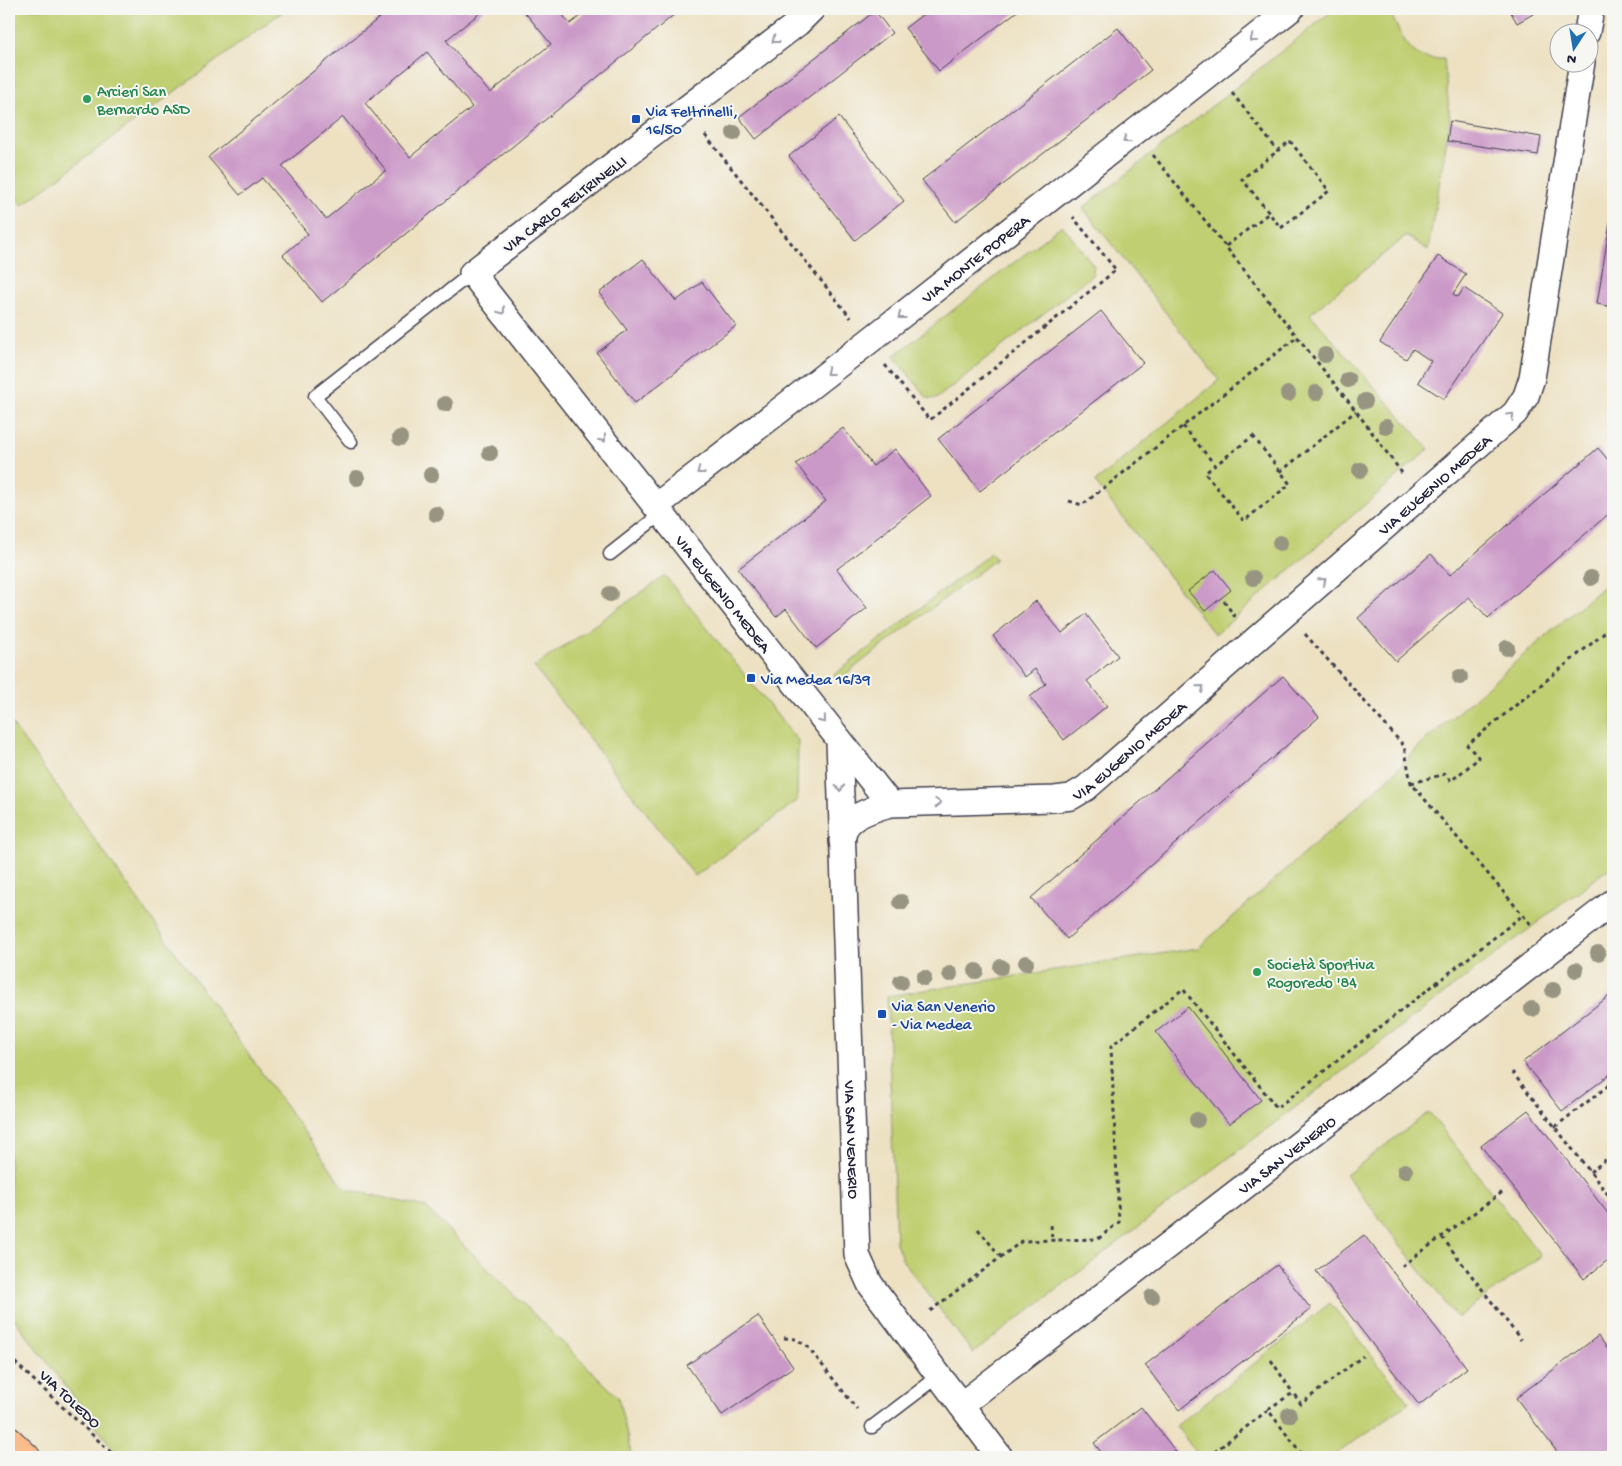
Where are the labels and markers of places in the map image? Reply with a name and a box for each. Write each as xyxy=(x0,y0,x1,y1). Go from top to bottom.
place label: Arcieri San Bernardo ASD xyxy=(96,84,191,121)
marker: Arcieri San Bernardo ASD xyxy=(81,93,93,105)
place label: Via Feltrinelli, 16/50 xyxy=(645,104,738,141)
marker: Via Feltrinelli, 16/50 xyxy=(630,113,642,125)
marker: Via Medea 16/39 xyxy=(745,672,757,684)
place label: Via Medea 16/39 xyxy=(760,672,870,691)
place label: Società Sportiva Rogoredo '84 xyxy=(1267,957,1375,994)
marker: Società Sportiva Rogoredo '84 xyxy=(1251,966,1263,978)
place label: Via San Venerio - Via Medea xyxy=(891,999,995,1036)
marker: Via San Venerio - Via Medea xyxy=(876,1008,888,1020)

